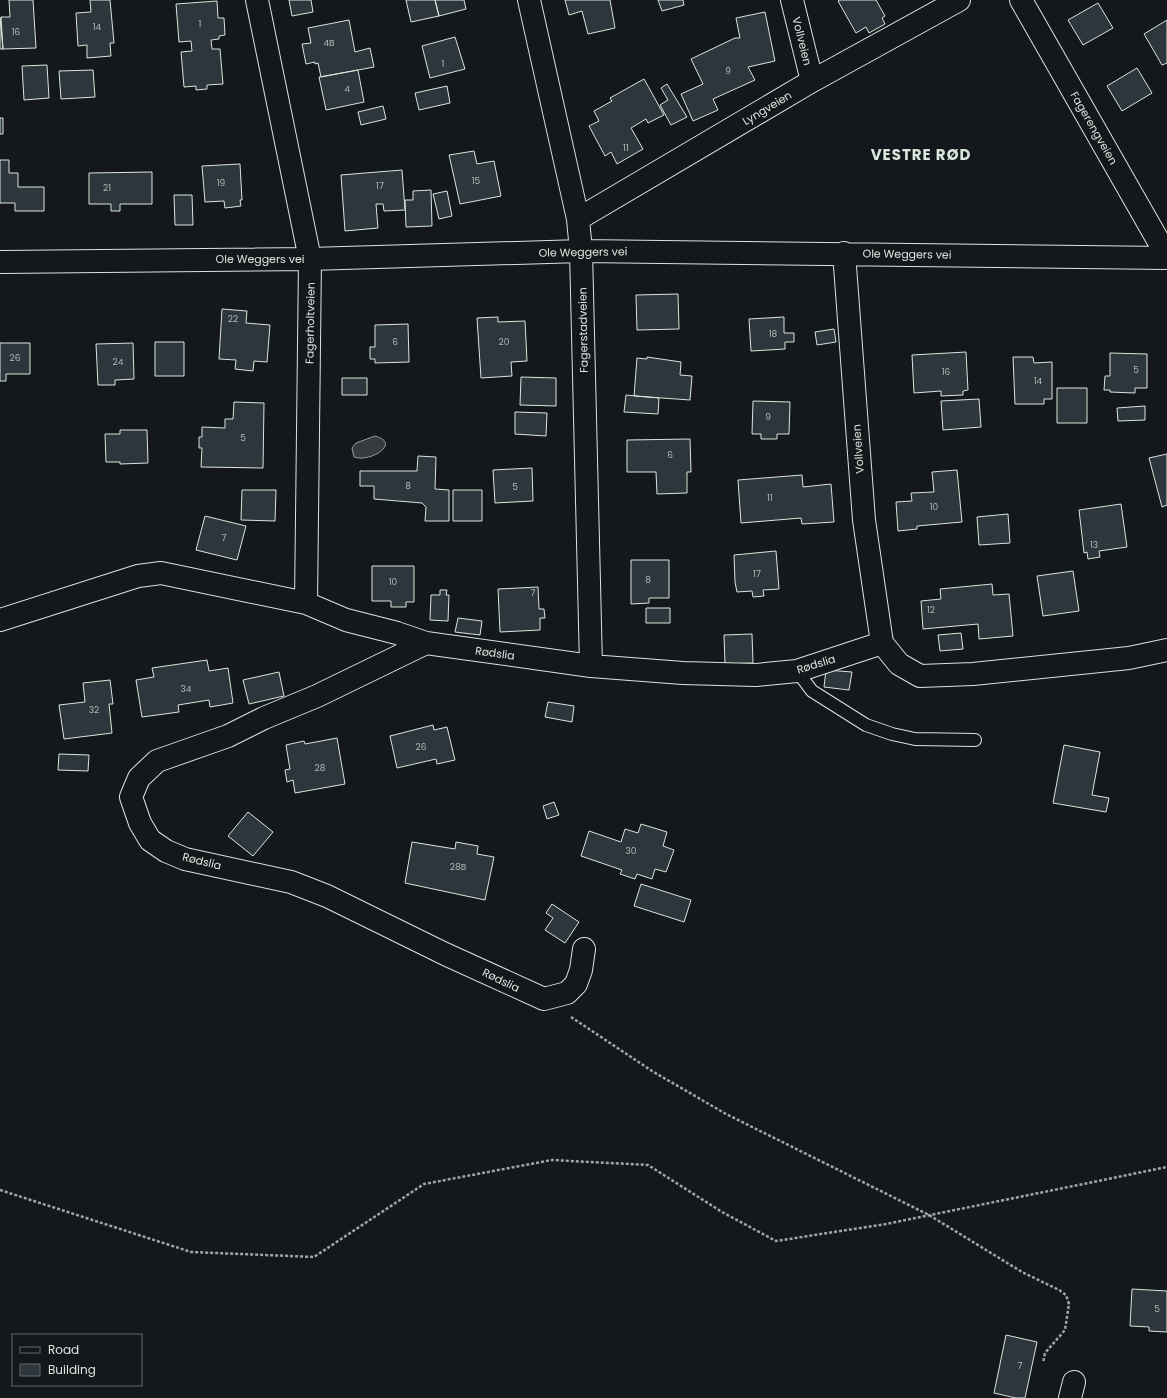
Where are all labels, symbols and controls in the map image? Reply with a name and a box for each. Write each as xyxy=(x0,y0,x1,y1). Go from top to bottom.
street label: Vollveien xyxy=(788,15,816,67)
house number: 1 xyxy=(199,18,202,30)
house number: 14 xyxy=(93,21,102,33)
house number: 16 xyxy=(12,26,21,38)
house number: 4B xyxy=(323,37,335,49)
house number: 1 xyxy=(442,58,445,70)
house number: 9 xyxy=(725,65,731,77)
house number: 4 xyxy=(344,83,350,95)
street label: Lyngveien xyxy=(739,87,795,129)
street label: Fagerengveien xyxy=(1067,88,1121,168)
house number: 11 xyxy=(623,142,629,154)
district label: VESTRE RØD xyxy=(871,144,971,165)
house number: 15 xyxy=(472,175,481,187)
house number: 19 xyxy=(217,177,226,189)
house number: 17 xyxy=(376,180,384,192)
house number: 21 xyxy=(103,182,111,194)
street label: Ole Weggers vei xyxy=(538,243,628,261)
street label: Ole Weggers vei xyxy=(862,245,952,263)
street label: Ole Weggers vei xyxy=(216,251,305,267)
street label: Fagerholtveien xyxy=(301,282,319,364)
street label: Fagerstadveien xyxy=(574,287,592,373)
house number: 22 xyxy=(228,313,238,325)
house number: 18 xyxy=(769,328,778,340)
house number: 6 xyxy=(392,336,398,348)
house number: 20 xyxy=(499,336,510,348)
house number: 26 xyxy=(10,352,21,364)
house number: 24 xyxy=(113,356,124,368)
house number: 5 xyxy=(1133,364,1139,376)
house number: 16 xyxy=(942,366,951,378)
house number: 14 xyxy=(1034,375,1043,387)
house number: 9 xyxy=(765,411,771,423)
street label: Vollveien xyxy=(848,424,868,474)
house number: 5 xyxy=(240,432,246,444)
house number: 6 xyxy=(667,449,673,461)
house number: 8 xyxy=(405,480,411,492)
house number: 5 xyxy=(512,481,518,493)
house number: 11 xyxy=(767,492,773,504)
house number: 10 xyxy=(930,501,939,513)
house number: 7 xyxy=(222,532,227,544)
house number: 13 xyxy=(1090,539,1098,551)
house number: 17 xyxy=(753,568,761,580)
house number: 8 xyxy=(645,574,651,586)
house number: 10 xyxy=(389,576,398,588)
house number: 7 xyxy=(531,587,536,599)
house number: 12 xyxy=(927,604,935,616)
street label: Rødslia xyxy=(474,642,516,664)
street label: Rødslia xyxy=(795,651,837,677)
house number: 34 xyxy=(181,683,192,695)
house number: 32 xyxy=(89,704,99,716)
house number: 26 xyxy=(416,741,427,753)
house number: 28 xyxy=(315,762,326,774)
house number: 30 xyxy=(626,845,637,857)
street label: Rødslia xyxy=(181,848,223,874)
house number: 28B xyxy=(450,861,467,873)
street label: Rødslia xyxy=(480,964,522,996)
house number: 5 xyxy=(1154,1303,1160,1315)
legend xyxy=(12,1334,142,1386)
text: Road xyxy=(48,1341,79,1358)
house number: 7 xyxy=(1018,1360,1023,1372)
text: Building xyxy=(48,1361,96,1378)

